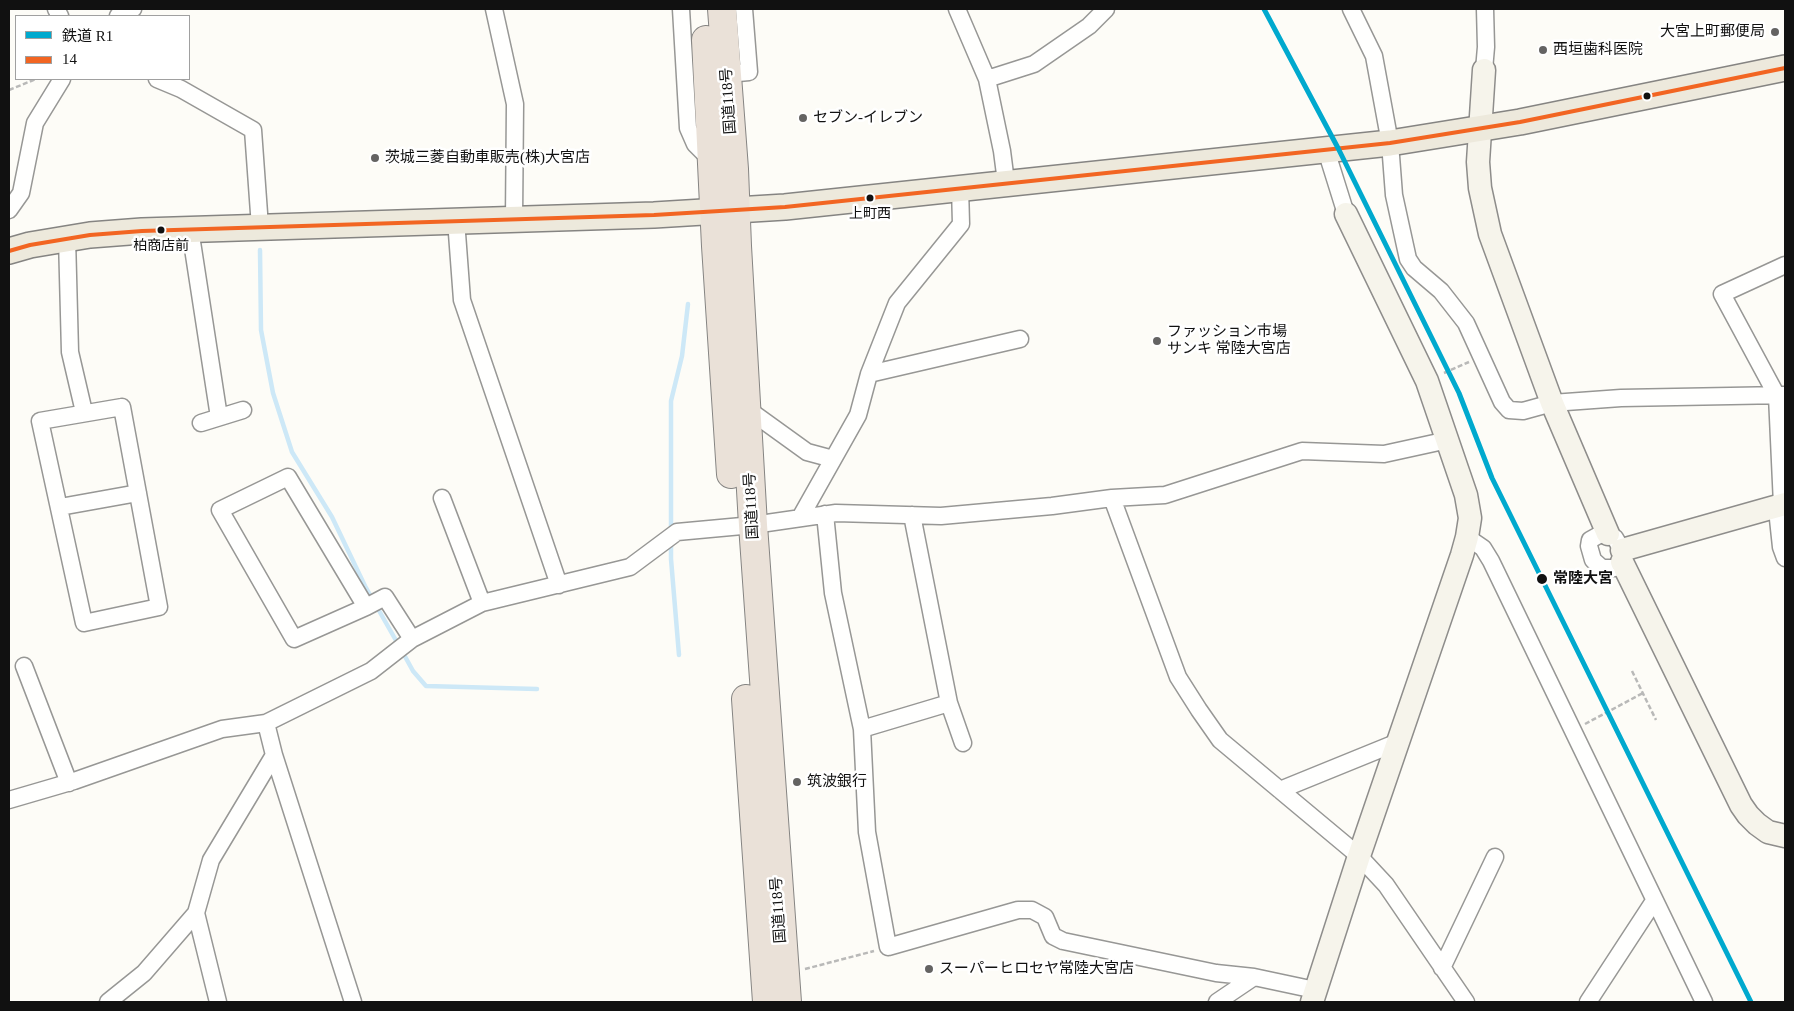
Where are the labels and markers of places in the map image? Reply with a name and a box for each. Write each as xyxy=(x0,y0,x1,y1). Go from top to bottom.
place label: 大宮上町郵便局 xyxy=(1660,23,1765,41)
marker: 大宮上町郵便局 xyxy=(1769,26,1781,38)
place label: 西垣歯科医院 xyxy=(1553,41,1643,59)
marker: 西垣歯科医院 xyxy=(1537,44,1549,56)
unlabelled marker xyxy=(1642,91,1652,101)
place label: セブン-イレブン xyxy=(813,109,923,127)
marker: セブン-イレブン xyxy=(797,112,809,124)
place label: 茨城三菱自動車販売(株)大宮店 xyxy=(385,149,590,167)
marker: 茨城三菱自動車販売(株)大宮店 xyxy=(369,152,381,164)
marker: 上町西 xyxy=(865,193,875,203)
place label: 上町西 xyxy=(849,206,891,222)
marker: 柏商店前 xyxy=(156,225,166,235)
place label: 柏商店前 xyxy=(133,238,189,254)
place label: ファッション市場 サンキ 常陸大宮店 xyxy=(1167,323,1291,358)
marker: ファッション市場 サンキ 常陸大宮店 xyxy=(1151,335,1163,347)
place label: 常陸大宮 xyxy=(1553,570,1613,588)
marker: 常陸大宮 xyxy=(1535,572,1549,586)
place label: 筑波銀行 xyxy=(807,773,867,791)
marker: 筑波銀行 xyxy=(791,776,803,788)
place label: スーパーヒロセヤ常陸大宮店 xyxy=(939,960,1134,978)
marker: スーパーヒロセヤ常陸大宮店 xyxy=(923,963,935,975)

